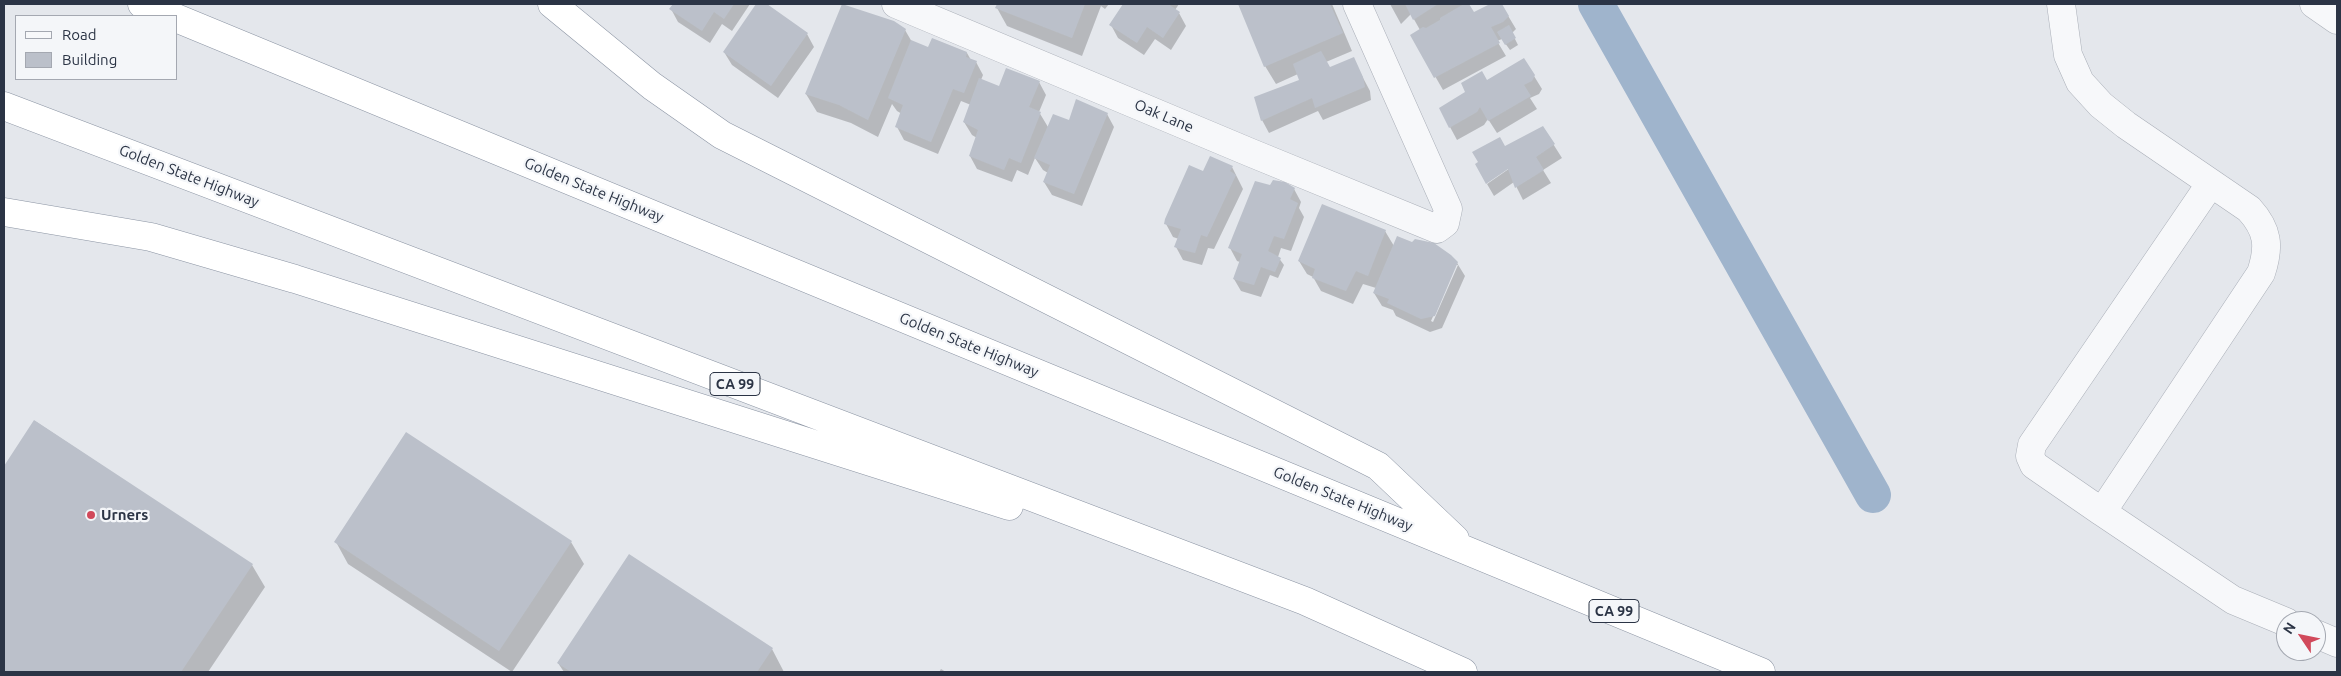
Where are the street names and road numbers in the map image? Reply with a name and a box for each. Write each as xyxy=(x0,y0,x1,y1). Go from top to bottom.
street label: Oak Lane xyxy=(1132,95,1196,137)
street label: Golden State Highway xyxy=(116,141,262,211)
street label: Golden State Highway xyxy=(522,154,666,226)
street label: Golden State Highway xyxy=(897,309,1041,381)
road number: CA 99 xyxy=(710,372,760,396)
street label: Golden State Highway xyxy=(1271,463,1415,535)
road number: CA 99 xyxy=(1589,600,1639,622)

